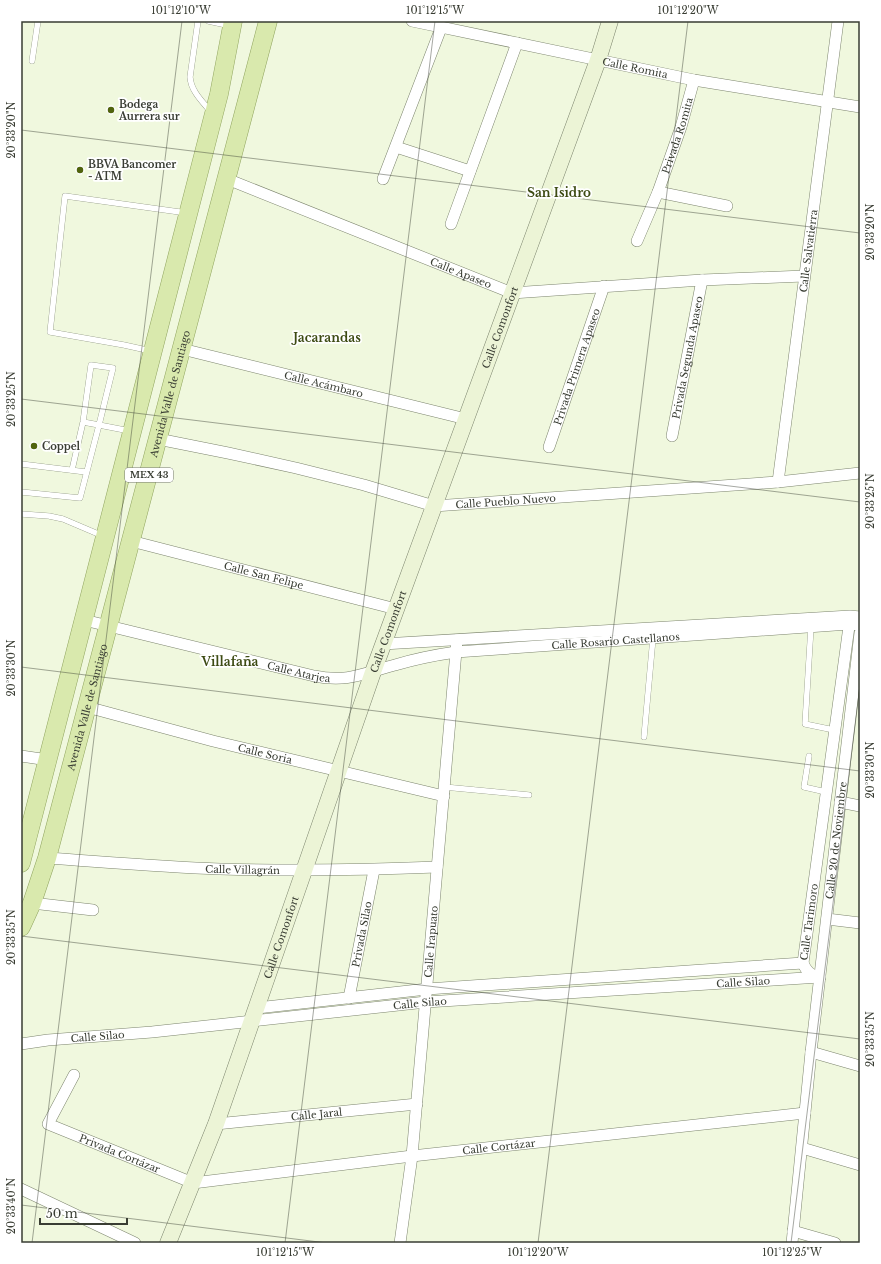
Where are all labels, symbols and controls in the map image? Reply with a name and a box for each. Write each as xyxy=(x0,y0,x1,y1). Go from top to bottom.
text: 101°12'10"W xyxy=(151,4,211,17)
text: 101°12'15"W xyxy=(406,4,464,17)
text: 101°12'20"W xyxy=(657,4,719,17)
street label: Calle Romita xyxy=(601,55,669,81)
street label: Privada Romita xyxy=(659,96,696,176)
place label: Bodega Aurrera sur xyxy=(118,98,180,123)
text: 20°33'20"N xyxy=(5,101,18,159)
marker: Bodega Aurrera sur xyxy=(106,105,116,115)
place label: BBVA Bancomer - ATM xyxy=(88,158,176,183)
marker: BBVA Bancomer - ATM xyxy=(75,165,85,175)
district label: San Isidro xyxy=(527,185,591,200)
text: 20°33'20"N xyxy=(864,203,877,261)
street label: Calle Salvatierra xyxy=(797,208,820,293)
street label: Calle Apaseo xyxy=(428,255,494,291)
street label: Calle Comonfort xyxy=(479,284,521,370)
street label: Privada Segunda Apaseo xyxy=(669,294,706,420)
street label: Privada Primera Apaseo xyxy=(551,306,603,427)
street label: Avenida Valle de Santiago xyxy=(147,329,193,460)
district label: Jacarandas xyxy=(290,330,361,345)
street label: Calle Acámbaro xyxy=(283,368,365,401)
text: 20°33'25"N xyxy=(5,371,18,427)
place label: Coppel xyxy=(42,440,81,453)
marker: Coppel xyxy=(29,441,39,451)
road number: MEX 43 xyxy=(125,468,173,482)
text: 20°33'25"N xyxy=(864,473,877,529)
street label: Calle Pueblo Nuevo xyxy=(455,491,557,511)
street label: Calle San Felipe xyxy=(222,559,305,592)
street label: Calle Comonfort xyxy=(367,589,409,674)
street label: Calle Rosario Castellanos xyxy=(551,630,681,652)
text: 20°33'30"N xyxy=(5,639,18,697)
street label: Avenida Valle de Santiago xyxy=(64,642,110,773)
district label: Villafaña xyxy=(200,654,259,669)
street label: Calle Atarjea xyxy=(266,659,331,685)
street label: Calle Soria xyxy=(236,741,294,767)
text: 20°33'30"N xyxy=(864,741,877,799)
street label: Calle 20 de Noviembre xyxy=(823,781,850,900)
street label: Calle Villagrán xyxy=(205,862,280,877)
street label: Calle Tarimoro xyxy=(797,882,821,961)
street label: Calle Comonfort xyxy=(261,894,302,980)
street label: Privada Silao xyxy=(349,900,375,968)
street label: Calle Irapuato xyxy=(422,905,441,978)
text: 20°33'35"N xyxy=(5,909,18,965)
street label: Calle Silao xyxy=(716,974,771,991)
street label: Calle Silao xyxy=(392,995,448,1013)
text: 20°33'35"N xyxy=(864,1011,877,1067)
street label: Calle Silao xyxy=(70,1028,125,1045)
street label: Calle Jaral xyxy=(290,1105,343,1124)
street label: Privada Cortázar xyxy=(77,1131,162,1176)
street label: Calle Cortázar xyxy=(462,1137,536,1157)
text: 20°33'40"N xyxy=(5,1178,18,1234)
scale bar xyxy=(40,1200,127,1226)
text: 50 m xyxy=(46,1206,78,1221)
text: 101°12'15"W xyxy=(256,1246,314,1259)
text: 101°12'20"W xyxy=(507,1246,569,1259)
text: 101°12'25"W xyxy=(762,1246,822,1259)

